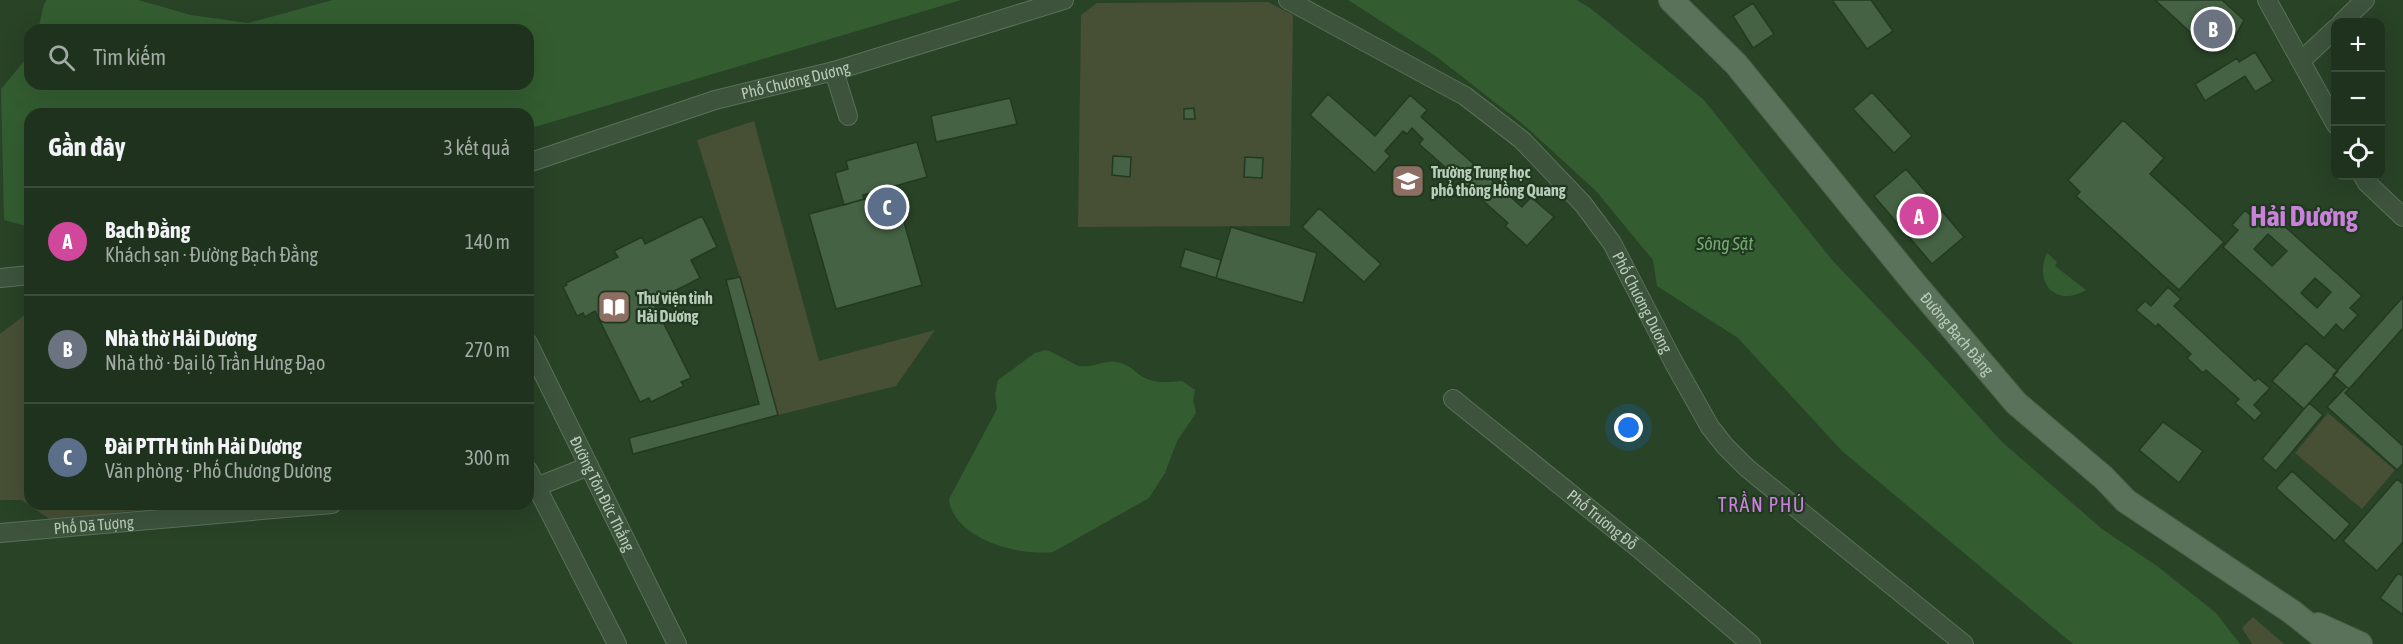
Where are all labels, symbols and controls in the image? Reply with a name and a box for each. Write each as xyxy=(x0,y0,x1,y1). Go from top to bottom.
pin: B xyxy=(2194,6,2232,51)
map controls xyxy=(2331,18,2385,180)
button: + xyxy=(2331,18,2385,72)
search box xyxy=(24,24,534,90)
icon: search xyxy=(45,41,78,74)
text: Tìm kiếm xyxy=(93,44,166,70)
street label: Phố Chương Dương xyxy=(739,58,852,102)
button: − xyxy=(2331,72,2385,126)
button: locate xyxy=(2331,126,2385,180)
text: Gần đây xyxy=(48,132,125,162)
text: 3 kết quả xyxy=(443,136,510,159)
school or university icon: Trường Trung học phổ thông Hồng Quang xyxy=(1390,163,1426,199)
place label: Trường Trung học phổ thông Hồng Quang xyxy=(1431,163,1566,199)
pin: C xyxy=(868,184,906,230)
pin: A xyxy=(1900,194,1938,238)
district label: Hải Dương xyxy=(2250,200,2359,232)
text: Bạch Đằng xyxy=(105,217,190,243)
text: A xyxy=(63,230,72,253)
text: 140 m xyxy=(465,230,510,253)
water label: Sông Sặt xyxy=(1696,233,1754,254)
text: Khách sạn · Đường Bạch Đằng xyxy=(105,243,318,266)
street label: Phố Chương Dương xyxy=(1609,249,1676,356)
library icon: Thư viện tỉnh Hải Dương xyxy=(596,289,632,325)
place label: Thư viện tỉnh Hải Dương xyxy=(637,289,713,325)
street label: Đường Bạch Đằng xyxy=(1917,289,1997,380)
text: Nhà thờ Hải Dương xyxy=(105,325,257,351)
text: B xyxy=(63,338,72,361)
text: 270 m xyxy=(465,338,510,361)
text: Nhà thờ · Đại lộ Trần Hưng Đạo xyxy=(105,351,325,374)
your location xyxy=(1614,413,1643,442)
text: Đài PTTH tỉnh Hải Dương xyxy=(105,433,302,459)
street label: Đường Tôn Đức Thắng xyxy=(566,433,639,555)
text: C xyxy=(63,446,72,469)
text: 300 m xyxy=(465,446,510,469)
text: Văn phòng · Phố Chương Dương xyxy=(105,459,332,482)
street label: Phố Trương Đỗ xyxy=(1564,486,1641,553)
district label: TRẦN PHÚ xyxy=(1718,491,1806,516)
street label: Phố Dã Tượng xyxy=(53,512,135,537)

